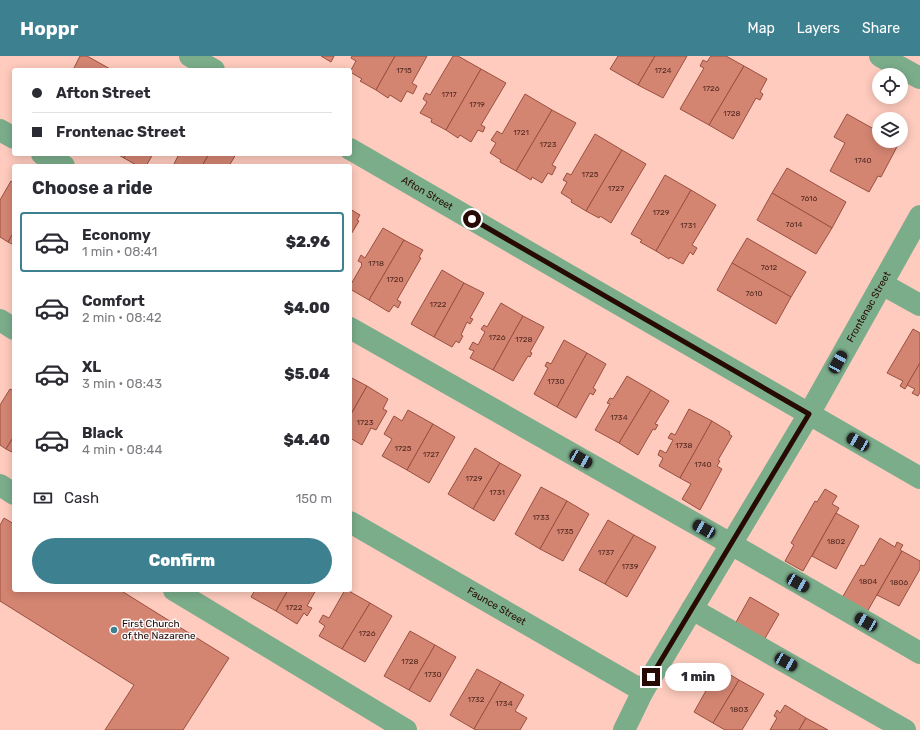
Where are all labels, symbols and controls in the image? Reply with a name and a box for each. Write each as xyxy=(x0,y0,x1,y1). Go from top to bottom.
text: Hoppr xyxy=(20,17,78,40)
text: Map xyxy=(748,20,775,37)
text: Layers xyxy=(797,20,840,37)
text: Share xyxy=(862,20,900,37)
house number: 1715 xyxy=(396,66,412,75)
house number: 1724 xyxy=(654,66,672,75)
map controls xyxy=(872,68,908,148)
button: locate xyxy=(872,68,908,104)
text: Afton Street xyxy=(56,84,151,102)
house number: 1726 xyxy=(702,84,720,93)
house number: 1717 xyxy=(441,90,457,99)
house number: 1719 xyxy=(469,100,485,109)
house number: 1728 xyxy=(723,109,741,118)
button: layers xyxy=(872,112,908,148)
text: Frontenac Street xyxy=(56,123,186,141)
house number: 1721 xyxy=(513,128,529,137)
house number: 1723 xyxy=(539,140,557,149)
house number: 1740 xyxy=(854,156,872,165)
house number: 1725 xyxy=(582,170,599,179)
street label: Afton Street xyxy=(399,174,455,213)
text: Choose a ride xyxy=(32,177,153,199)
house number: 1727 xyxy=(608,184,624,193)
house number: 7616 xyxy=(801,194,818,203)
house number: 1729 xyxy=(653,208,670,217)
route start xyxy=(463,210,481,228)
house number: 7614 xyxy=(786,220,802,229)
house number: 1731 xyxy=(680,221,696,230)
icon: car xyxy=(34,224,70,260)
text: Economy xyxy=(82,226,151,244)
text: $2.96 xyxy=(286,233,330,251)
text: 1 min · 08:41 xyxy=(82,244,157,259)
house number: 1718 xyxy=(368,259,384,268)
house number: 7612 xyxy=(761,263,778,272)
street label: Frontenac Street xyxy=(844,269,894,344)
house number: 1720 xyxy=(386,275,404,284)
house number: 7610 xyxy=(746,289,763,298)
icon: car xyxy=(34,290,70,326)
text: Comfort xyxy=(82,292,145,310)
text: $4.00 xyxy=(284,299,330,317)
house number: 1722 xyxy=(430,300,447,309)
text: 2 min · 08:42 xyxy=(82,310,162,325)
house number: 1726 xyxy=(488,333,506,342)
house number: 1728 xyxy=(515,335,533,344)
car xyxy=(827,349,849,375)
icon: car xyxy=(34,356,70,392)
text: XL xyxy=(82,358,101,376)
text: $5.04 xyxy=(284,365,330,383)
text: 3 min · 08:43 xyxy=(82,376,162,391)
house number: 1730 xyxy=(547,377,565,386)
house number: 1734 xyxy=(610,413,628,422)
house number: 1723 xyxy=(356,418,374,427)
icon: car xyxy=(34,422,70,458)
text: Black xyxy=(82,424,123,442)
text: $4.40 xyxy=(284,431,330,449)
car xyxy=(845,431,871,453)
house number: 1738 xyxy=(675,441,693,450)
text: 4 min · 08:44 xyxy=(82,442,163,457)
house number: 1725 xyxy=(395,444,412,453)
car xyxy=(568,448,594,470)
house number: 1727 xyxy=(423,450,439,459)
house number: 1740 xyxy=(694,460,712,469)
house number: 1729 xyxy=(466,474,483,483)
icon: cash xyxy=(32,487,54,509)
house number: 1731 xyxy=(489,488,505,497)
text: Cash xyxy=(64,489,99,507)
text: 150 m xyxy=(296,491,332,506)
house number: 1733 xyxy=(532,513,550,522)
car xyxy=(691,518,717,540)
house number: 1735 xyxy=(556,527,574,536)
house number: 1802 xyxy=(827,537,845,546)
button: Confirm xyxy=(32,538,332,584)
house number: 1737 xyxy=(598,548,614,557)
house number: 1739 xyxy=(621,562,639,571)
car xyxy=(785,572,811,594)
house number: 1804 xyxy=(859,577,877,586)
house number: 1806 xyxy=(890,578,908,587)
street label: Faunce Street xyxy=(465,585,528,628)
house number: 1722 xyxy=(286,603,303,612)
car xyxy=(853,611,879,633)
place label: First Church of the Nazarene xyxy=(122,618,196,642)
marker: First Church of the Nazarene xyxy=(109,625,119,635)
house number: 1726 xyxy=(358,629,376,638)
car xyxy=(773,651,799,673)
house number: 1728 xyxy=(401,657,419,666)
callout: 1 min xyxy=(665,663,731,691)
route end xyxy=(642,668,660,686)
text: 1 min xyxy=(681,669,715,684)
house number: 1730 xyxy=(424,670,442,679)
house number: 1732 xyxy=(467,695,485,704)
house number: 1734 xyxy=(495,699,513,708)
house number: 1803 xyxy=(730,705,748,714)

